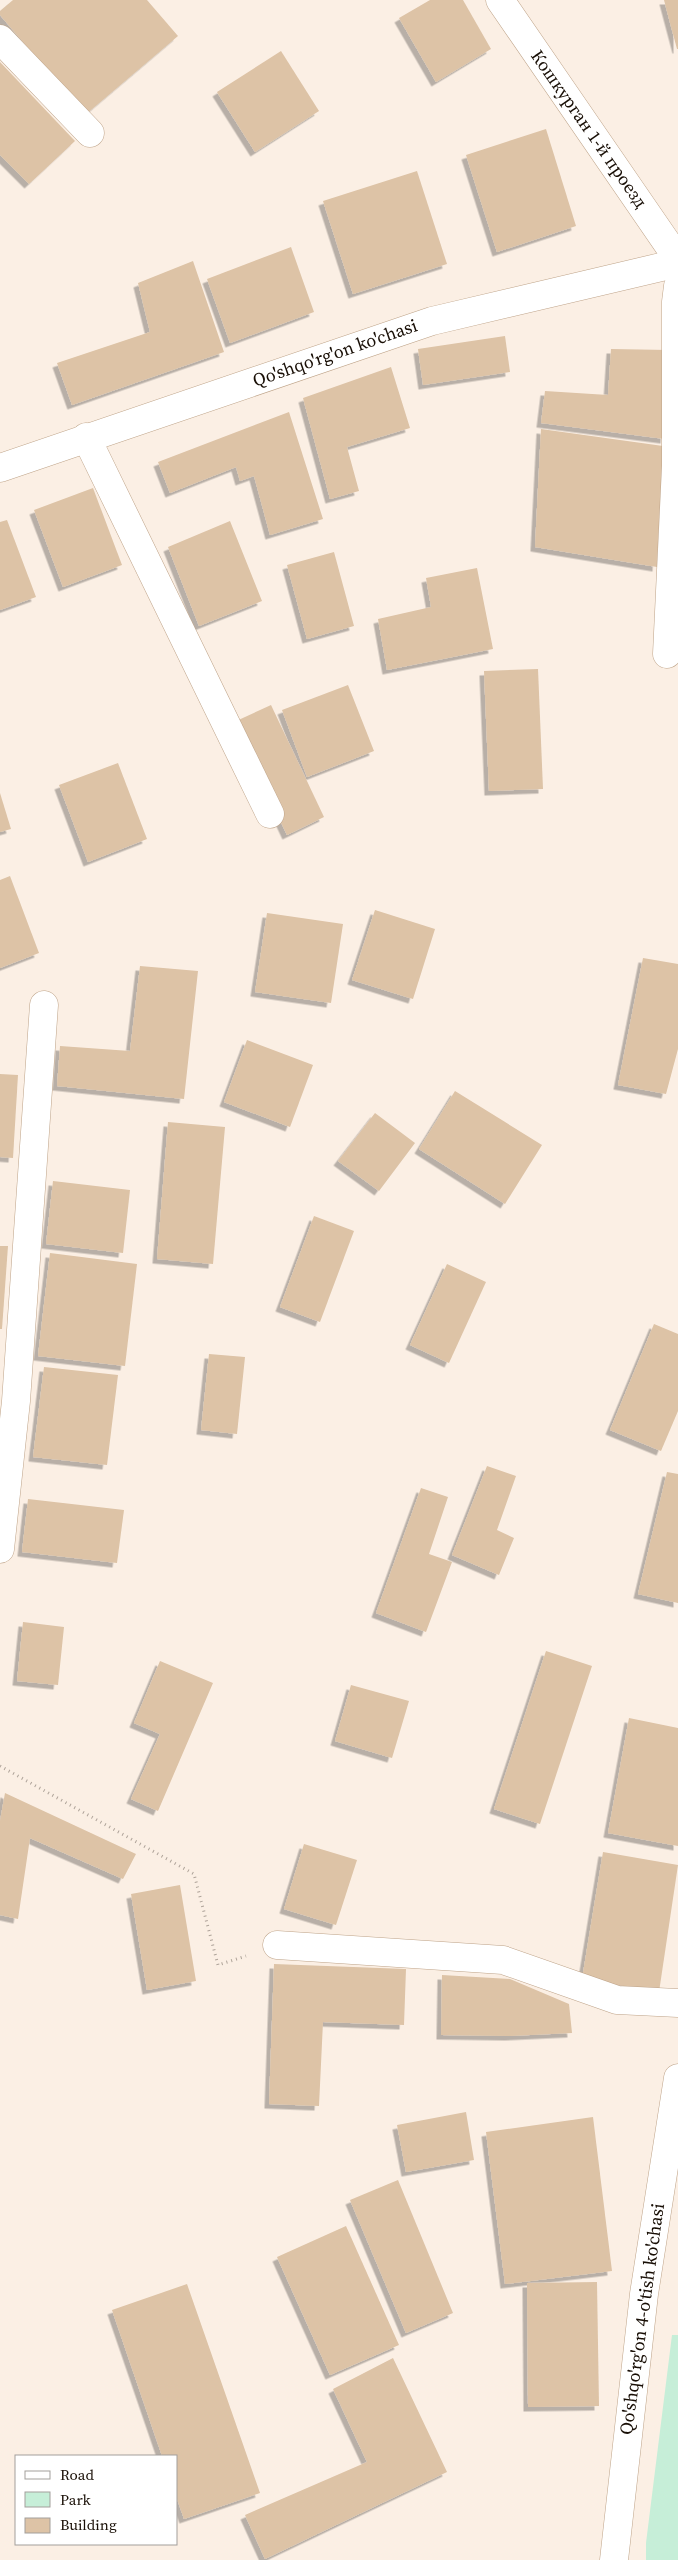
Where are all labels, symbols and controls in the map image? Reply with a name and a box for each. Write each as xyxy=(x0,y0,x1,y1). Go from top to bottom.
street label: Кошкурган 1-й проезд xyxy=(525,45,654,213)
street label: Qo'shqo'rg'on ko'chasi xyxy=(249,313,421,392)
street label: Qo'shqo'rg'on 4-o'tish ko'chasi xyxy=(613,2201,670,2436)
legend xyxy=(15,2455,178,2545)
text: Road xyxy=(60,2464,94,2485)
text: Park xyxy=(60,2489,92,2510)
text: Building xyxy=(60,2514,117,2535)

